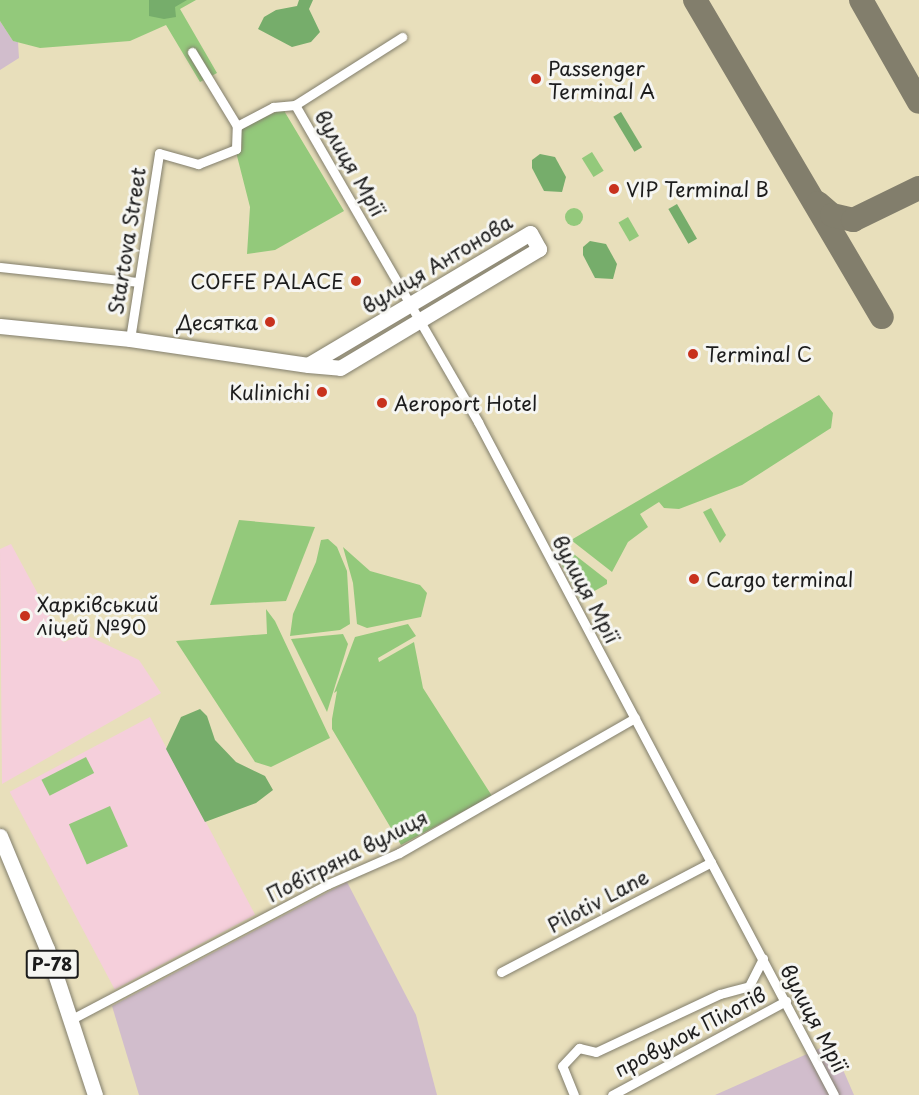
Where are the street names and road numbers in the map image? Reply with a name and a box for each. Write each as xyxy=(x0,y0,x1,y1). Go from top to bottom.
street label: вулиця Мрії xyxy=(310,106,390,220)
street label: Startova Street xyxy=(103,165,151,317)
street label: вулиця Антонова xyxy=(357,210,517,318)
street label: вулиця Мрії xyxy=(548,531,624,647)
street label: Повітряна вулиця xyxy=(262,805,432,907)
street label: Pilotiv Lane xyxy=(543,864,653,938)
road number: Р-78 xyxy=(25,949,79,979)
street label: вулиця Мрії xyxy=(776,960,852,1076)
street label: провулок Пілотів xyxy=(610,982,770,1082)

